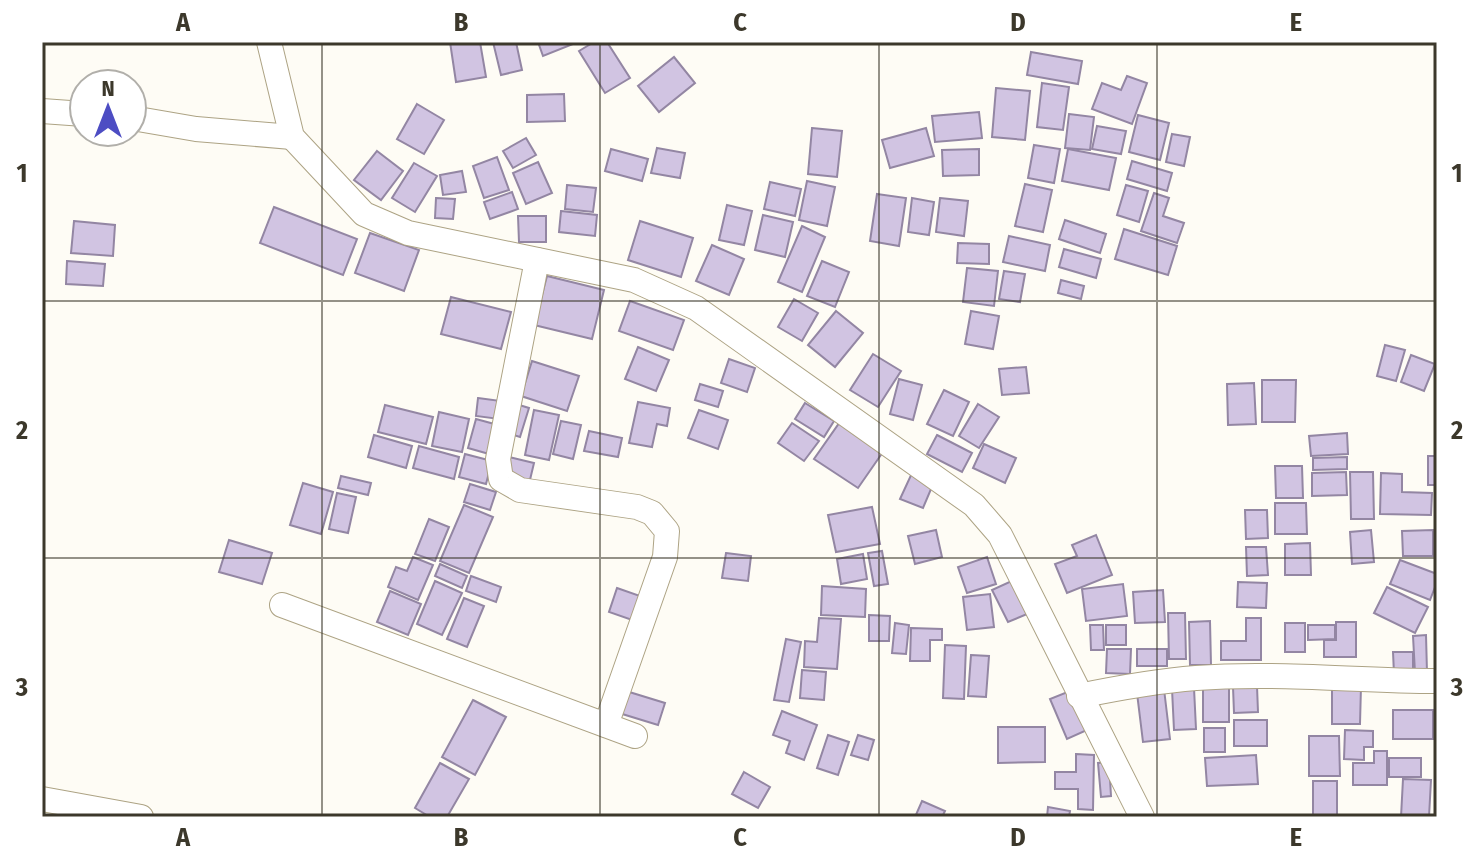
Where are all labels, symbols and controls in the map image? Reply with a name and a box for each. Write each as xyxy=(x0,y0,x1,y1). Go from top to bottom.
text: A xyxy=(175,7,191,38)
text: B xyxy=(454,7,469,38)
text: C xyxy=(733,7,747,38)
text: D xyxy=(1010,7,1026,38)
text: E xyxy=(1290,7,1302,38)
north arrow xyxy=(68,68,148,148)
text: N xyxy=(101,75,115,102)
text: 1 xyxy=(17,158,28,189)
text: 1 xyxy=(1452,158,1463,189)
text: 2 xyxy=(15,415,28,446)
text: 2 xyxy=(1450,415,1463,446)
text: 3 xyxy=(15,672,28,703)
text: 3 xyxy=(1450,672,1463,703)
text: A xyxy=(175,822,191,853)
text: B xyxy=(454,822,469,853)
text: C xyxy=(733,822,747,853)
text: D xyxy=(1010,822,1026,853)
text: E xyxy=(1290,822,1302,853)

